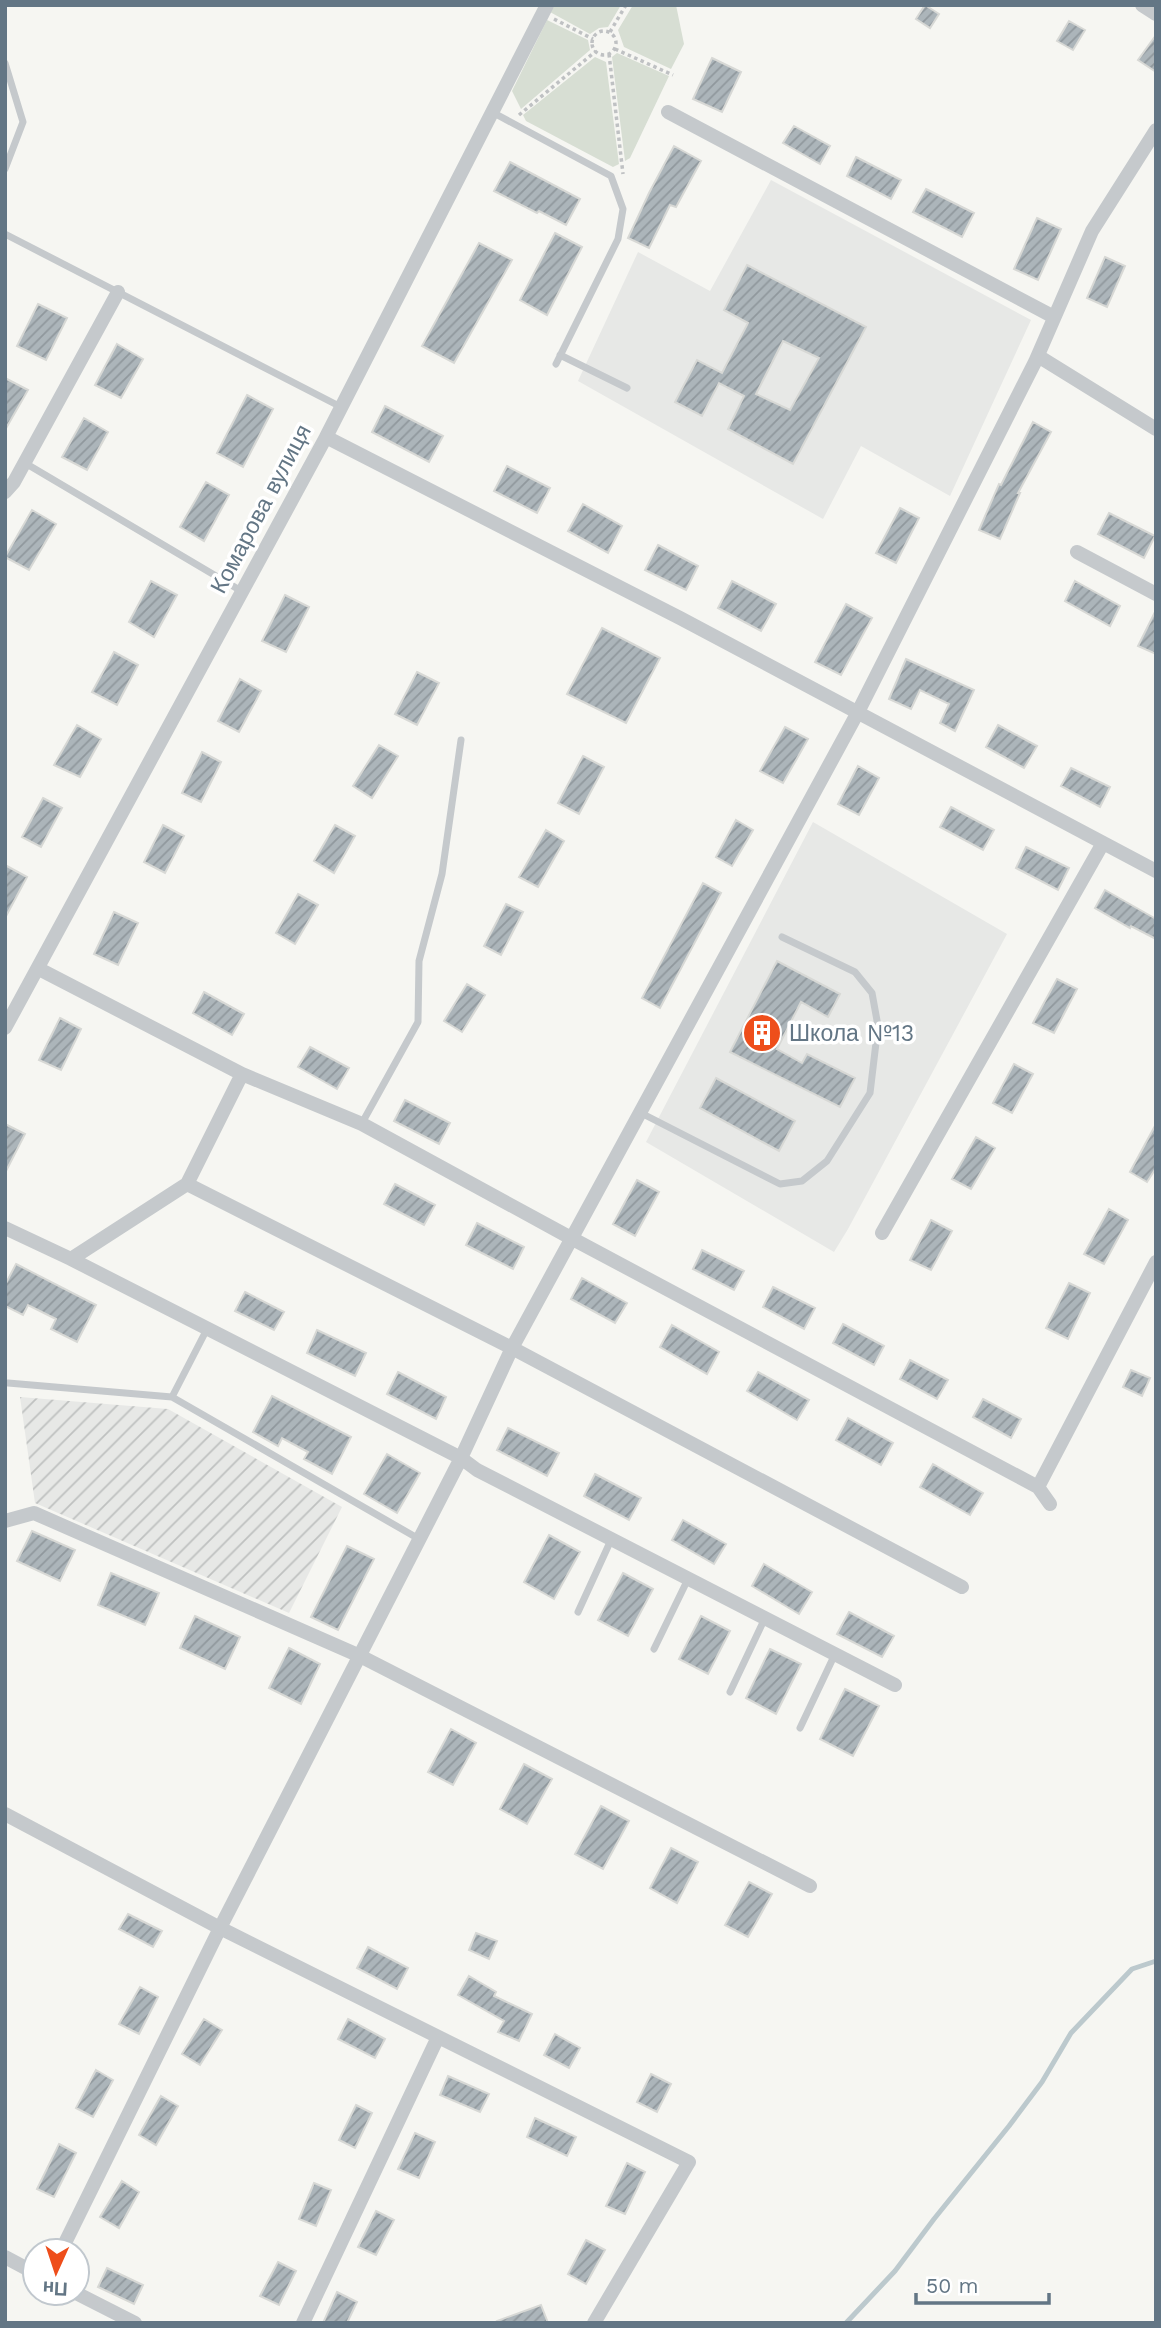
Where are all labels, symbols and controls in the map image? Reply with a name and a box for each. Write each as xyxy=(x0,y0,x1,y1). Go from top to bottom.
street label: Комарова вулиця xyxy=(205,420,317,598)
building icon: Школа №13 xyxy=(741,1012,783,1054)
place label: Школа №13 xyxy=(789,1020,914,1047)
north arrow xyxy=(21,2237,91,2307)
scale bar xyxy=(916,2262,1049,2306)
text: 50 m xyxy=(926,2273,978,2298)
text: Пн xyxy=(42,2276,68,2301)

